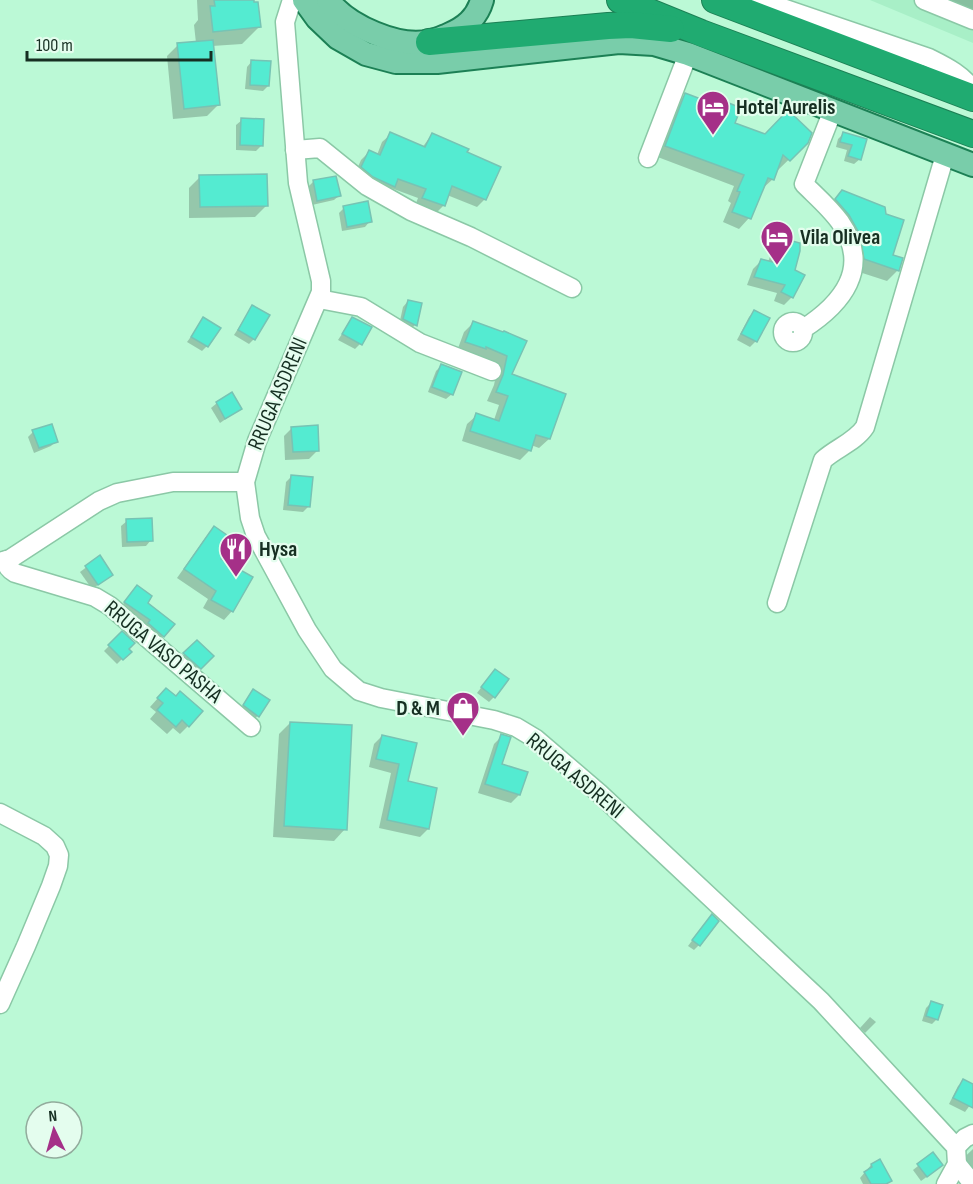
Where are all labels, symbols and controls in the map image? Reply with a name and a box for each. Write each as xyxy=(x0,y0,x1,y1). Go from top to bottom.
scale bar xyxy=(27,24,212,62)
text: 100 m xyxy=(36,35,73,56)
hotel icon: Hotel Aurelis xyxy=(695,89,731,136)
place label: Hotel Aurelis xyxy=(736,94,835,121)
hotel icon: Vila Olivea xyxy=(759,219,795,266)
place label: Vila Olivea xyxy=(800,224,880,251)
street label: RRUGA ASDRENI xyxy=(242,334,314,454)
restaurant icon: Hysa xyxy=(218,531,254,578)
place label: Hysa xyxy=(259,536,297,563)
street label: RRUGA VASO PASHA xyxy=(99,595,228,710)
shop icon: D & M xyxy=(445,690,481,737)
place label: D & M xyxy=(396,695,440,722)
street label: RRUGA ASDRENI xyxy=(521,727,629,825)
north arrow xyxy=(24,1100,84,1160)
text: N xyxy=(48,1107,58,1126)

